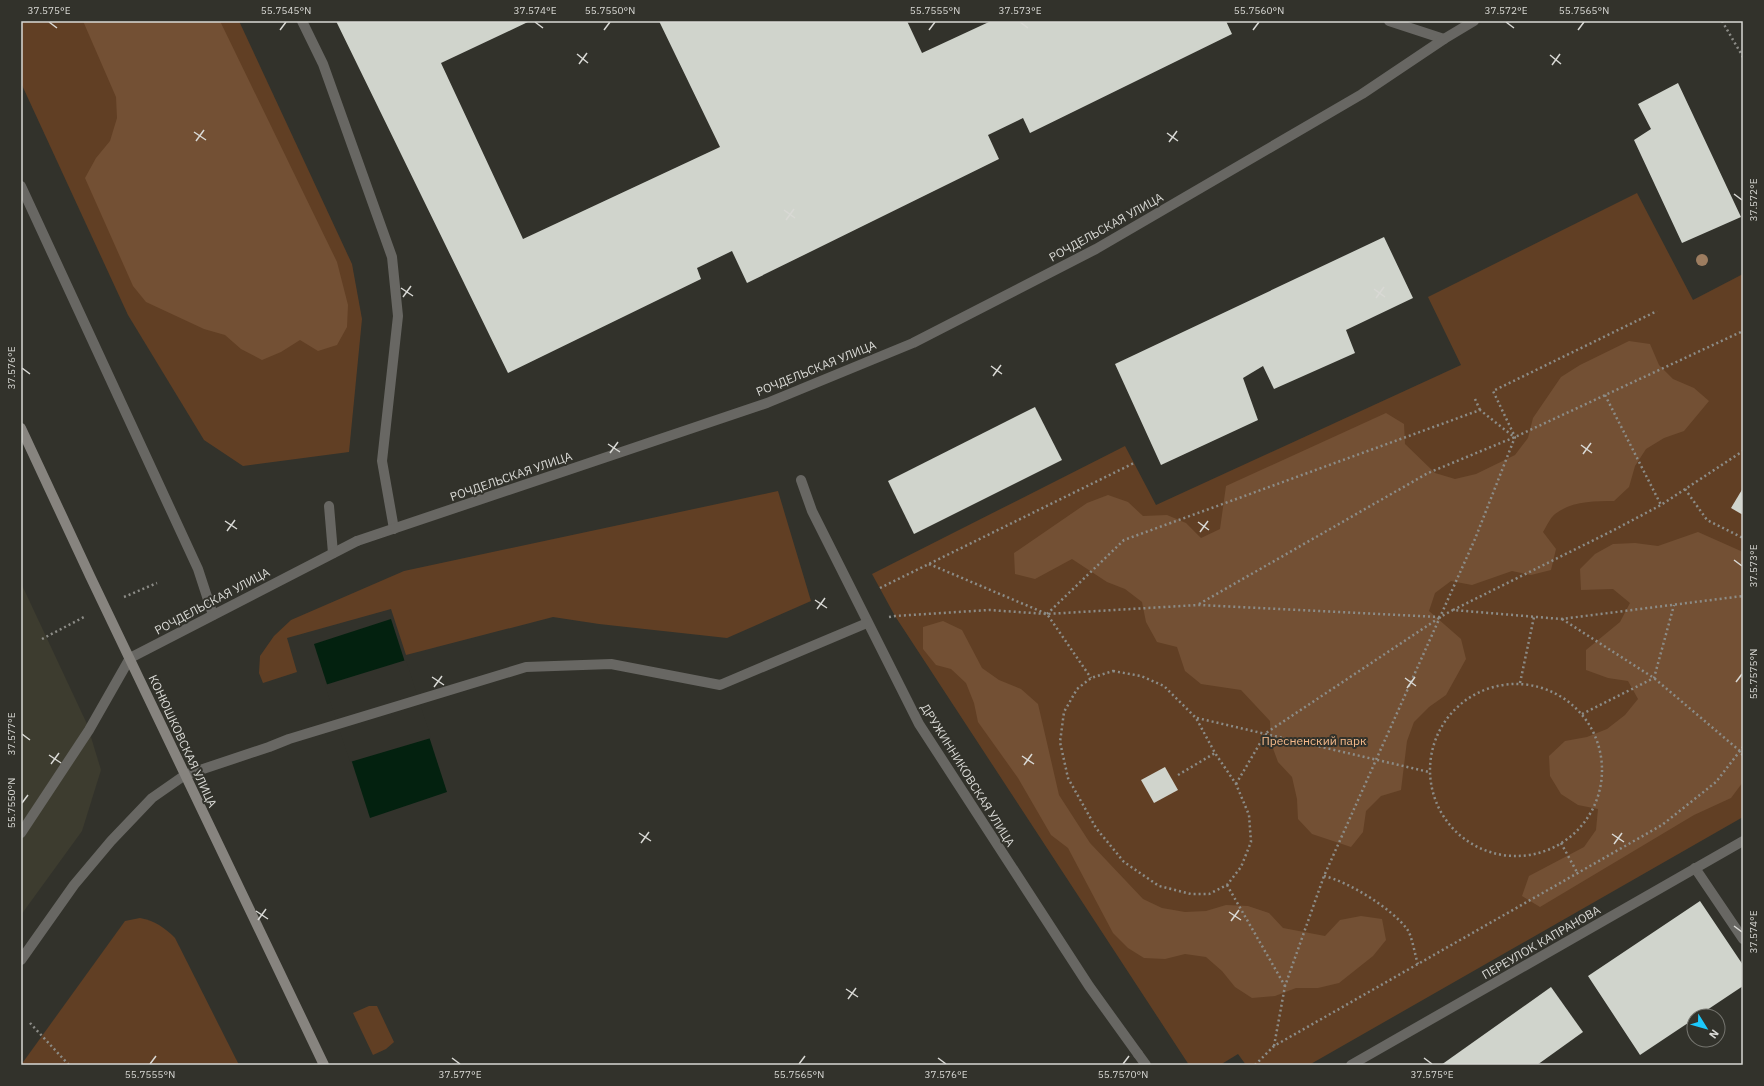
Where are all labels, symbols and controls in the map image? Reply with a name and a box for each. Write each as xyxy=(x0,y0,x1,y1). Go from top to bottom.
text: 37.575°E xyxy=(27,4,71,17)
text: 55.7545°N xyxy=(261,4,311,17)
text: 37.574°E xyxy=(513,4,557,17)
text: 55.7550°N xyxy=(585,4,635,17)
text: 55.7555°N xyxy=(910,4,960,17)
text: 37.573°E xyxy=(998,4,1042,17)
text: 55.7560°N xyxy=(1234,4,1284,17)
text: 37.572°E xyxy=(1484,4,1528,17)
text: 55.7565°N xyxy=(1559,4,1609,17)
text: 37.572°E xyxy=(1747,178,1760,222)
street label: РОЧДЕЛЬСКАЯ УЛИЦА xyxy=(1046,189,1166,265)
street label: РОЧДЕЛЬСКАЯ УЛИЦА xyxy=(754,337,879,399)
text: 37.576°E xyxy=(5,346,18,390)
street label: РОЧДЕЛЬСКАЯ УЛИЦА xyxy=(448,448,574,504)
text: 37.573°E xyxy=(1747,544,1760,588)
street label: РОЧДЕЛЬСКАЯ УЛИЦА xyxy=(152,564,272,638)
text: 55.7575°N xyxy=(1747,649,1760,699)
street label: КОНЮШКОВСКАЯ УЛИЦА xyxy=(146,672,221,810)
street label: ДРУЖИННИКОВСКАЯ УЛИЦА xyxy=(918,701,1019,850)
text: 37.577°E xyxy=(5,712,18,756)
park label: Пресненский парк xyxy=(1261,733,1367,748)
text: 55.7550°N xyxy=(5,778,18,828)
street label: ПЕРЕУЛОК КАПРАНОВА xyxy=(1479,902,1603,982)
text: 37.574°E xyxy=(1747,910,1760,954)
north arrow xyxy=(1686,1008,1726,1048)
text: N xyxy=(1706,1027,1722,1041)
text: 55.7555°N xyxy=(125,1068,175,1081)
text: 37.577°E xyxy=(438,1068,482,1081)
text: 55.7565°N xyxy=(774,1068,824,1081)
text: 37.576°E xyxy=(924,1068,968,1081)
text: 55.7570°N xyxy=(1098,1068,1148,1081)
text: 37.575°E xyxy=(1410,1068,1454,1081)

